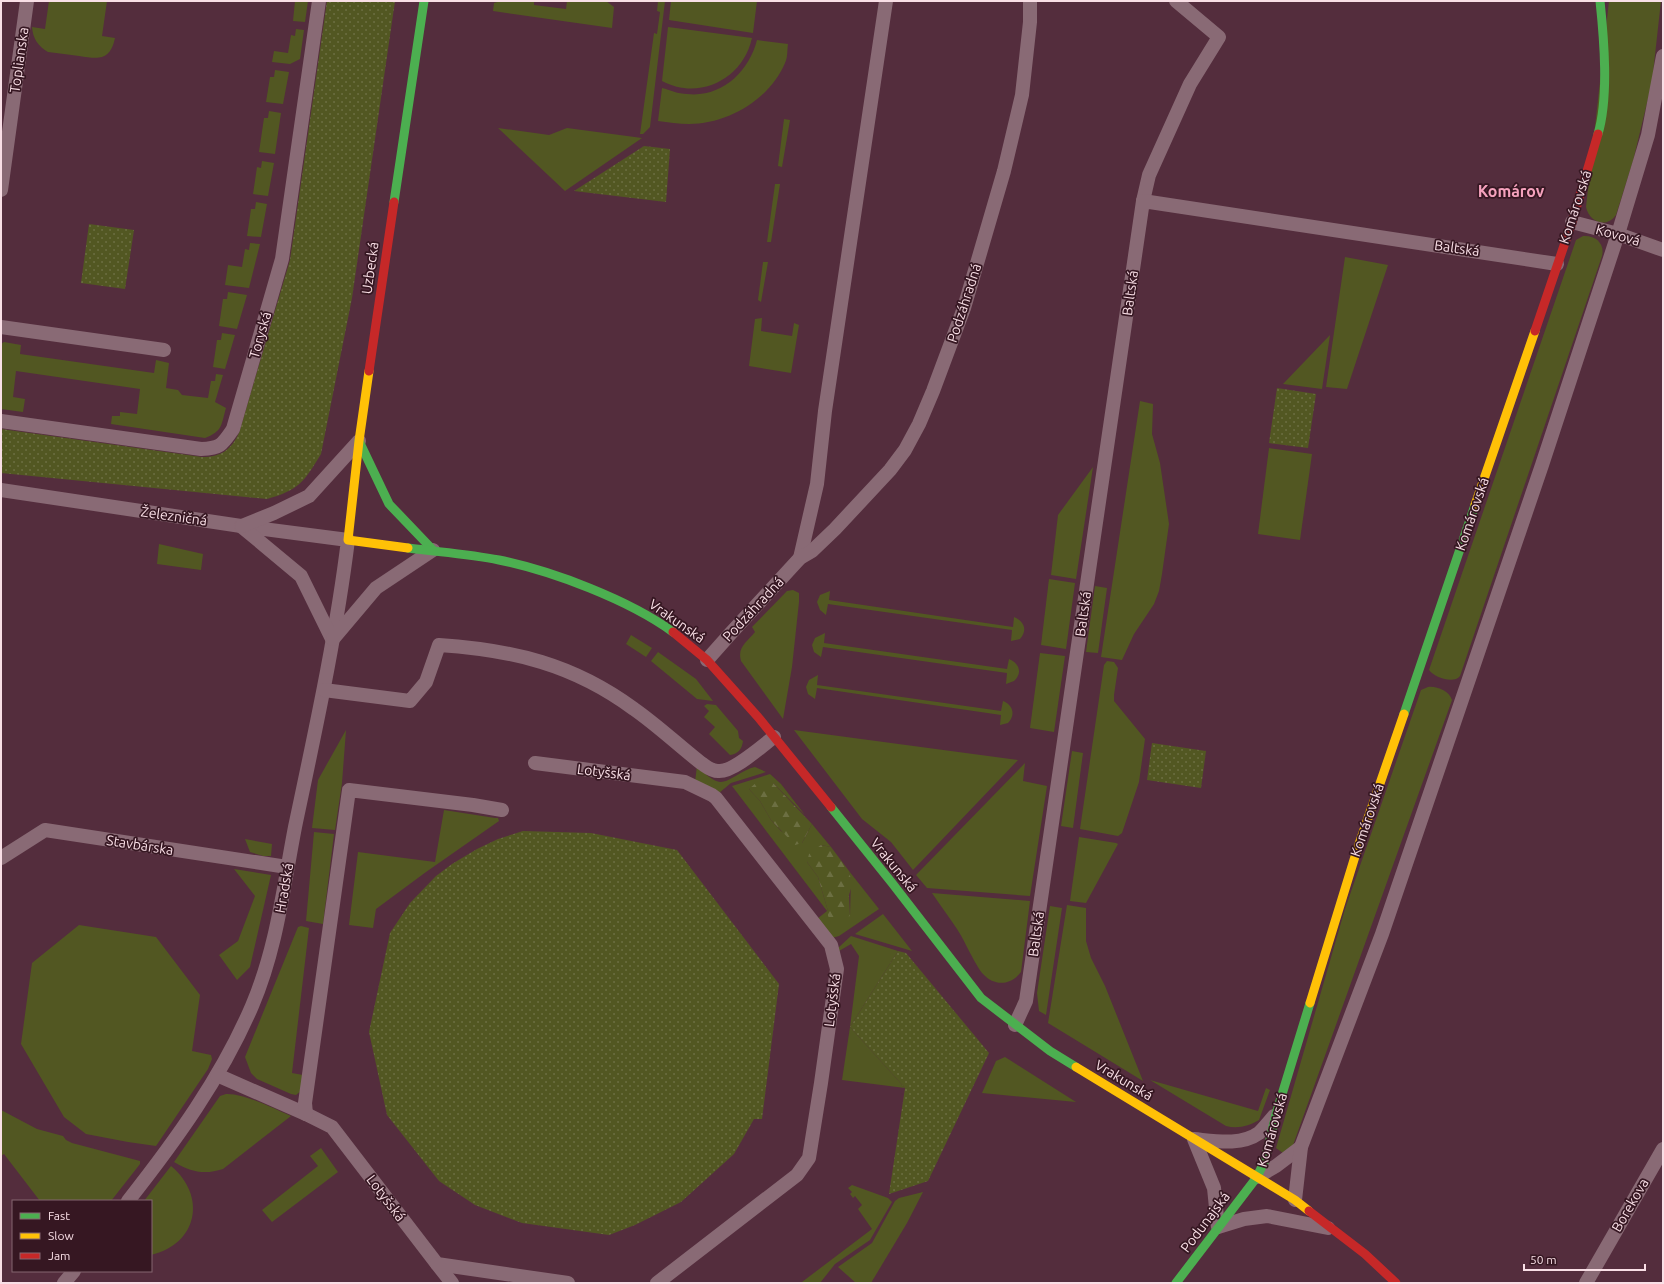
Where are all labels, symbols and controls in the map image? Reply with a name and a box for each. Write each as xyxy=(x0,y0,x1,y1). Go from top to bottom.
street label: Toplianska xyxy=(6,26,32,94)
street label: Komárovská xyxy=(1556,168,1594,246)
district label: Komárov xyxy=(1478,182,1545,200)
street label: Kovová xyxy=(1594,221,1642,249)
street label: Baltská xyxy=(1433,237,1481,259)
street label: Uzbecká xyxy=(358,241,382,295)
street label: Podzáhradná xyxy=(944,261,984,345)
street label: Baltská xyxy=(1119,269,1141,317)
street label: Toryská xyxy=(246,310,274,360)
street label: Komárovská xyxy=(1452,475,1492,553)
street label: Železničná xyxy=(140,502,208,529)
street label: Podzáhradná xyxy=(719,574,787,644)
street label: Baltská xyxy=(1072,590,1094,638)
street label: Vrakunská xyxy=(646,596,708,646)
street label: Lotyšská xyxy=(576,761,632,783)
street label: Komárovská xyxy=(1347,781,1387,859)
street label: Stavbárska xyxy=(105,832,175,858)
street label: Vrakunská xyxy=(867,835,921,895)
street label: Hradská xyxy=(272,862,296,914)
street label: Baltská xyxy=(1025,910,1047,958)
street label: Lotyšská xyxy=(821,972,843,1028)
street label: Vrakunská xyxy=(1092,1057,1156,1103)
street label: Komárovská xyxy=(1254,1091,1290,1169)
street label: Lotyšská xyxy=(363,1172,409,1224)
street label: Borekova xyxy=(1608,1175,1652,1235)
street label: Podunajská xyxy=(1177,1189,1233,1255)
legend xyxy=(12,1200,152,1272)
text: Fast xyxy=(48,1209,70,1222)
text: Slow xyxy=(48,1229,74,1242)
scale bar xyxy=(1524,1246,1645,1272)
text: Jam xyxy=(48,1249,70,1262)
text: 50 m xyxy=(1530,1253,1557,1266)

